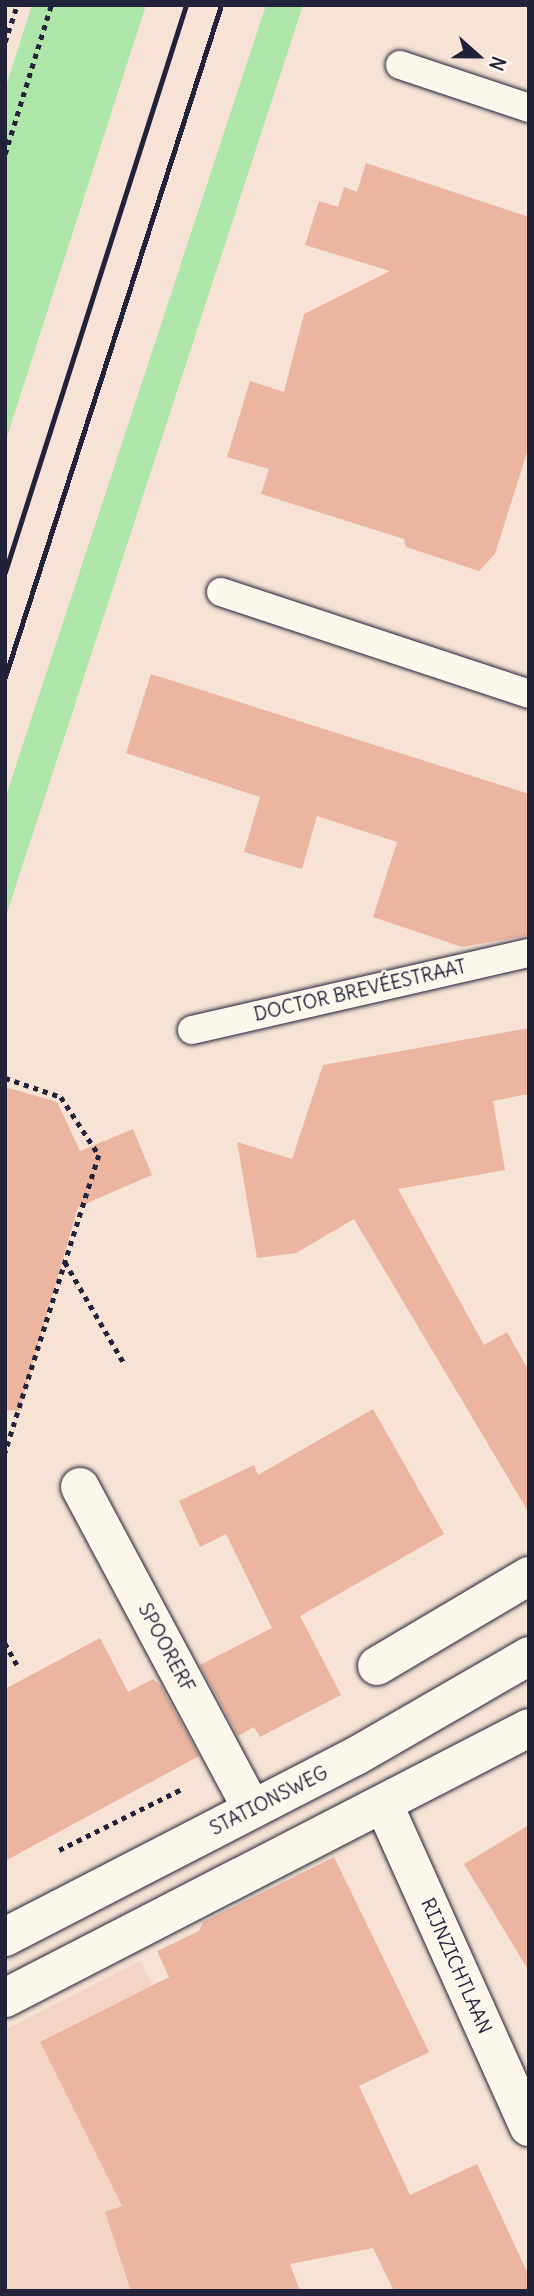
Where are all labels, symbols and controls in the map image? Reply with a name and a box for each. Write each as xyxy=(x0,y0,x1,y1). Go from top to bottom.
north arrow xyxy=(443,21,513,91)
text: N xyxy=(484,53,511,74)
street label: DOCTOR BREVÉESTRAAT xyxy=(252,955,468,1027)
street label: SPOORERF xyxy=(133,1600,199,1696)
street label: STATIONSWEG xyxy=(206,1762,332,1840)
street label: RIJNZICHTLAAN xyxy=(416,1895,496,2037)

